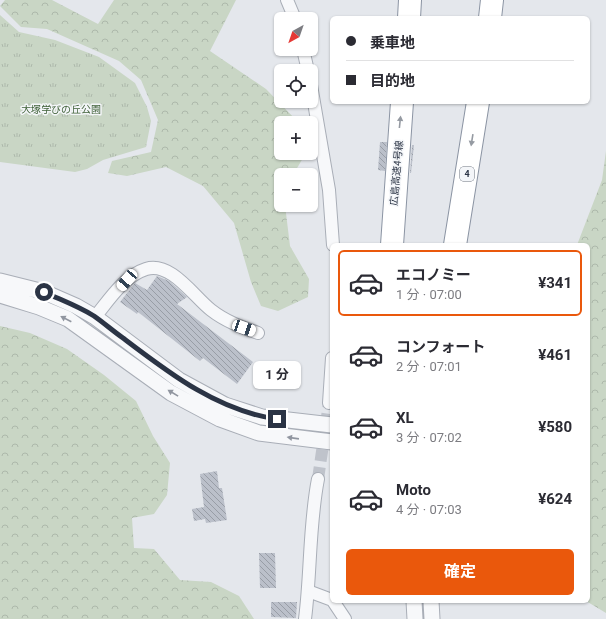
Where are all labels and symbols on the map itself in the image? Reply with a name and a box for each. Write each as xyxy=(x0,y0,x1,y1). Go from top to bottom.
north arrow xyxy=(274,12,318,56)
park label: 大塚学びの丘公園 xyxy=(21,104,101,115)
one-way arrow xyxy=(397,116,404,128)
one-way arrow xyxy=(469,134,475,147)
street label: 広島高速4号線 xyxy=(388,140,405,206)
road number: 4 xyxy=(460,167,474,181)
car xyxy=(115,267,139,293)
route start xyxy=(35,283,53,301)
one-way arrow xyxy=(61,315,72,322)
car xyxy=(231,318,257,338)
callout: 1 分 xyxy=(253,361,301,389)
one-way arrow xyxy=(168,389,178,397)
route end xyxy=(268,410,286,428)
one-way arrow xyxy=(287,435,299,441)

